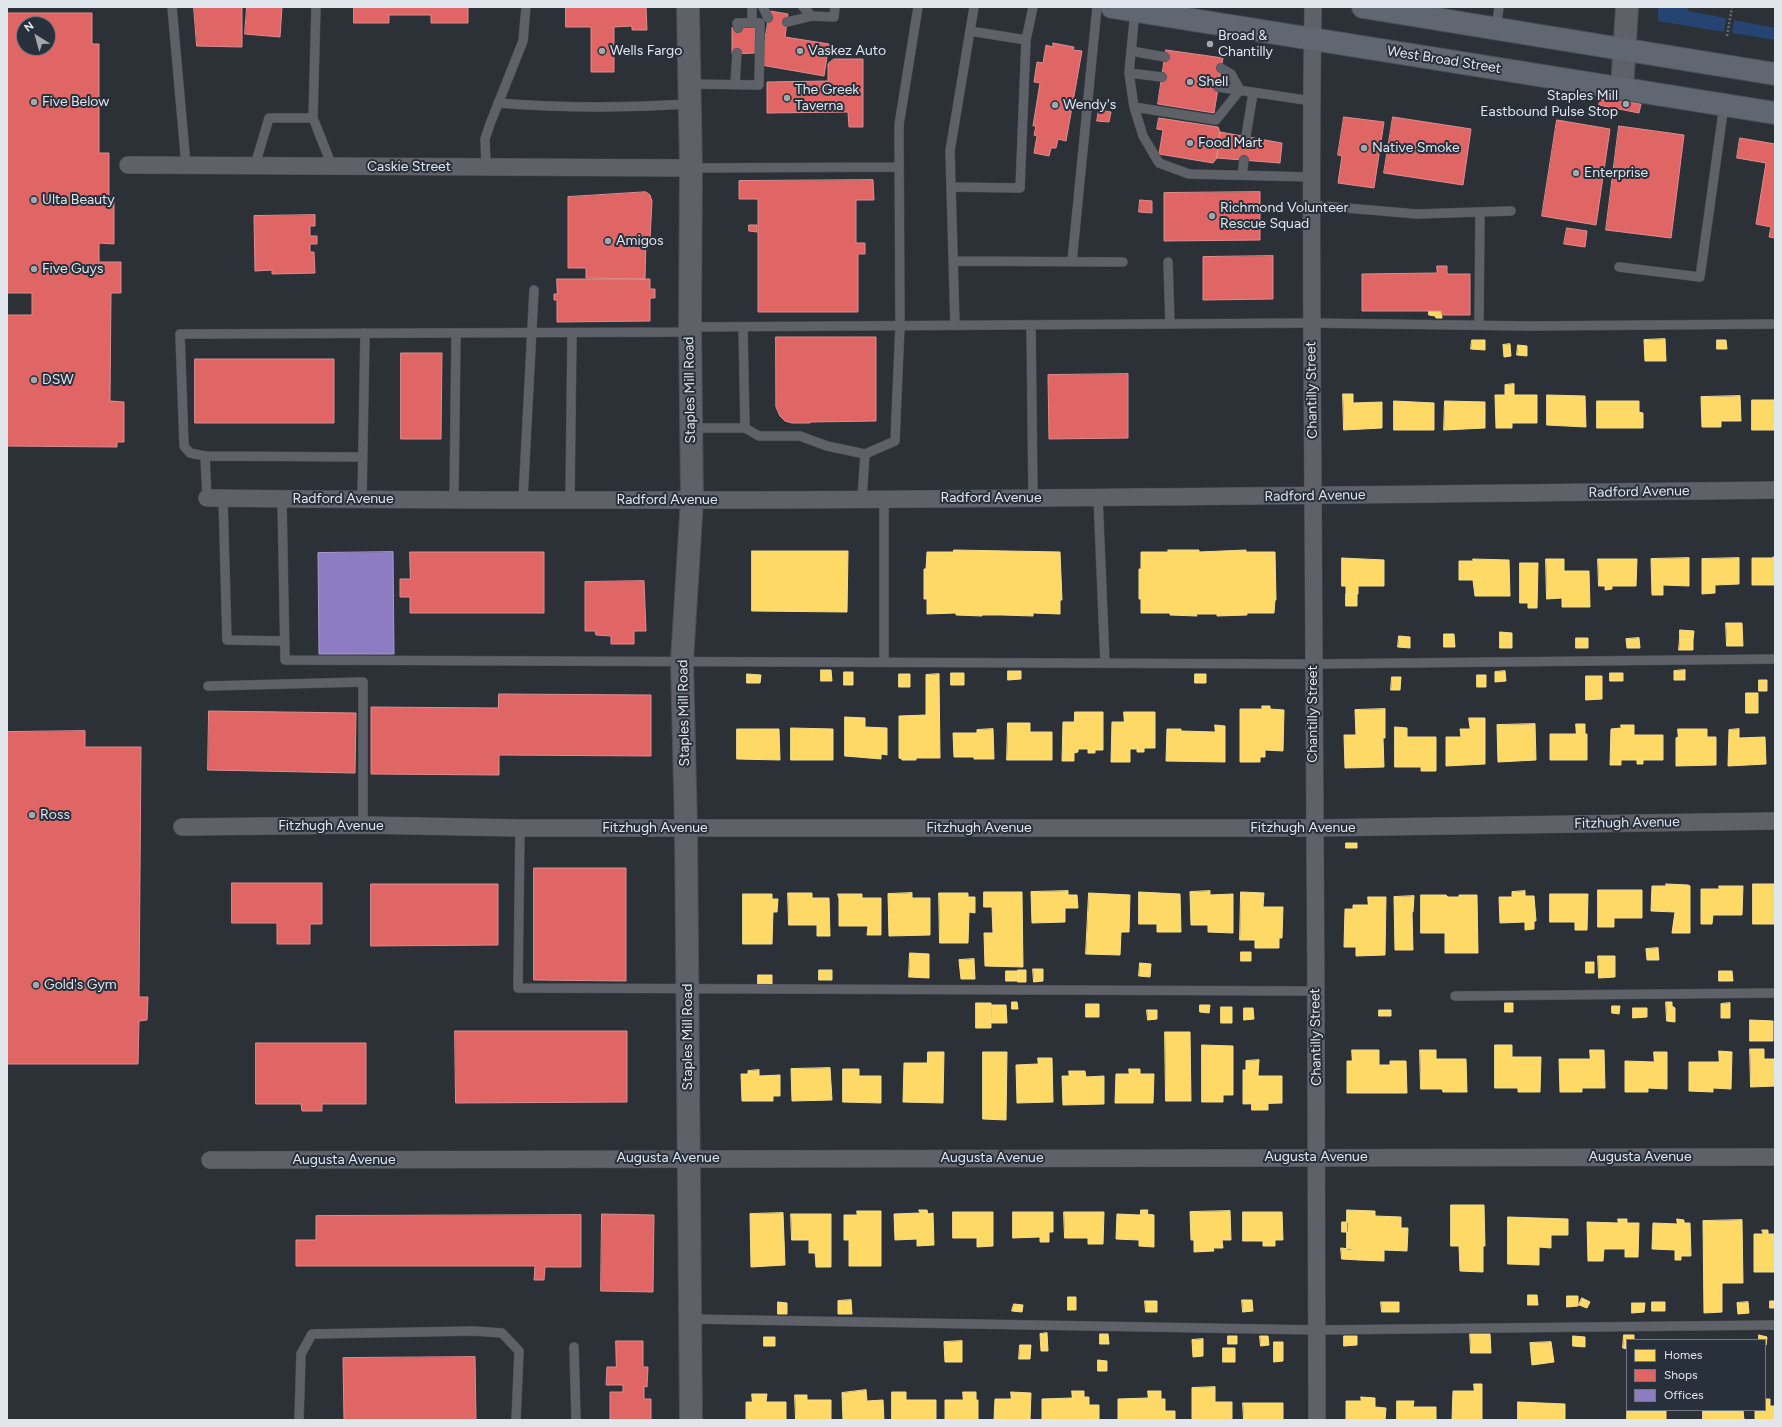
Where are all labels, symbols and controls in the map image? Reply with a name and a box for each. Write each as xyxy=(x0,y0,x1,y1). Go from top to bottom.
north arrow xyxy=(16,16,56,56)
text: N xyxy=(22,19,36,35)
place label: Broad & Chantilly xyxy=(1218,28,1273,60)
marker: Broad & Chantilly xyxy=(1205,39,1215,49)
place label: Wells Fargo xyxy=(610,43,682,59)
place label: Vaskez Auto xyxy=(808,43,886,59)
street label: West Broad Street xyxy=(1386,43,1502,77)
marker: Wells Fargo xyxy=(597,46,607,56)
marker: Vaskez Auto xyxy=(795,46,805,56)
place label: Shell xyxy=(1198,74,1228,90)
marker: Shell xyxy=(1185,77,1195,87)
place label: The Greek Taverna xyxy=(795,82,859,114)
place label: Staples Mill Eastbound Pulse Stop xyxy=(1480,88,1618,120)
marker: The Greek Taverna xyxy=(782,93,792,103)
place label: Five Below xyxy=(42,94,109,110)
marker: Five Below xyxy=(29,97,39,107)
place label: Wendy's xyxy=(1063,97,1116,113)
marker: Staples Mill Eastbound Pulse Stop xyxy=(1621,99,1631,109)
marker: Wendy's xyxy=(1050,100,1060,110)
place label: Food Mart xyxy=(1198,135,1262,151)
marker: Food Mart xyxy=(1185,138,1195,148)
place label: Native Smoke xyxy=(1372,140,1460,156)
marker: Native Smoke xyxy=(1359,143,1369,153)
street label: Caskie Street xyxy=(367,159,451,175)
place label: Enterprise xyxy=(1584,165,1648,181)
marker: Enterprise xyxy=(1571,168,1581,178)
place label: Ulta Beauty xyxy=(42,192,115,208)
marker: Ulta Beauty xyxy=(29,195,39,205)
place label: Richmond Volunteer Rescue Squad xyxy=(1220,200,1348,232)
marker: Richmond Volunteer Rescue Squad xyxy=(1207,211,1217,221)
place label: Amigos xyxy=(616,233,664,249)
marker: Amigos xyxy=(603,236,613,246)
place label: Five Guys xyxy=(42,261,103,277)
marker: Five Guys xyxy=(29,264,39,274)
street label: Staples Mill Road xyxy=(681,336,699,444)
street label: Chantilly Street xyxy=(1303,341,1321,439)
place label: DSW xyxy=(42,372,74,388)
marker: DSW xyxy=(29,375,39,385)
street label: Radford Avenue xyxy=(1588,483,1690,501)
street label: Radford Avenue xyxy=(1264,487,1366,505)
street label: Radford Avenue xyxy=(940,490,1042,506)
street label: Radford Avenue xyxy=(292,491,394,507)
street label: Radford Avenue xyxy=(616,492,718,508)
street label: Staples Mill Road xyxy=(675,659,693,767)
street label: Chantilly Street xyxy=(1305,665,1321,763)
place label: Ross xyxy=(40,807,70,823)
marker: Ross xyxy=(27,810,37,820)
street label: Fitzhugh Avenue xyxy=(1574,814,1680,832)
street label: Fitzhugh Avenue xyxy=(278,818,384,834)
street label: Fitzhugh Avenue xyxy=(602,820,708,836)
street label: Fitzhugh Avenue xyxy=(926,820,1032,836)
street label: Fitzhugh Avenue xyxy=(1250,820,1356,836)
place label: Gold's Gym xyxy=(44,977,117,993)
marker: Gold's Gym xyxy=(31,980,41,990)
street label: Staples Mill Road xyxy=(680,984,696,1090)
street label: Chantilly Street xyxy=(1307,988,1325,1086)
street label: Augusta Avenue xyxy=(1264,1149,1368,1165)
street label: Augusta Avenue xyxy=(1588,1149,1692,1165)
street label: Augusta Avenue xyxy=(616,1150,720,1166)
street label: Augusta Avenue xyxy=(940,1150,1044,1166)
street label: Augusta Avenue xyxy=(292,1152,396,1168)
legend xyxy=(1626,1339,1766,1411)
text: Homes xyxy=(1664,1348,1702,1362)
text: Shops xyxy=(1664,1368,1698,1382)
text: Offices xyxy=(1664,1388,1704,1402)

